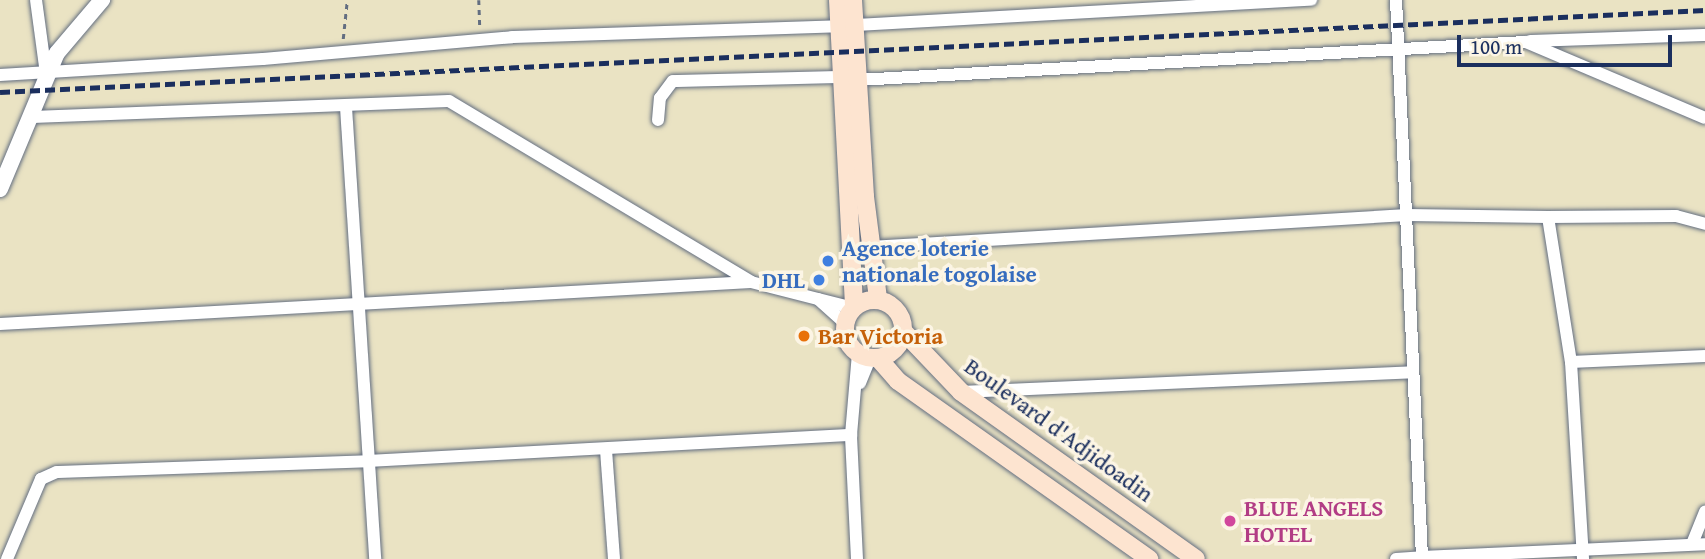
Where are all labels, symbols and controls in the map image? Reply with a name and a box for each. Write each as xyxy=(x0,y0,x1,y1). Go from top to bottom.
scale bar xyxy=(1460,21,1675,65)
text: 100 m xyxy=(1470,31,1522,62)
place label: Agence loterie nationale togolaise xyxy=(842,234,1037,288)
marker: Agence loterie nationale togolaise xyxy=(820,253,836,269)
place label: DHL xyxy=(762,266,805,294)
marker: DHL xyxy=(811,272,827,288)
place label: Bar Victoria xyxy=(818,322,943,350)
marker: Bar Victoria xyxy=(796,328,812,344)
street label: Boulevard d'Adjidoadin xyxy=(959,352,1159,508)
place label: BLUE ANGELS HOTEL xyxy=(1244,494,1383,548)
marker: BLUE ANGELS HOTEL xyxy=(1222,513,1238,529)

